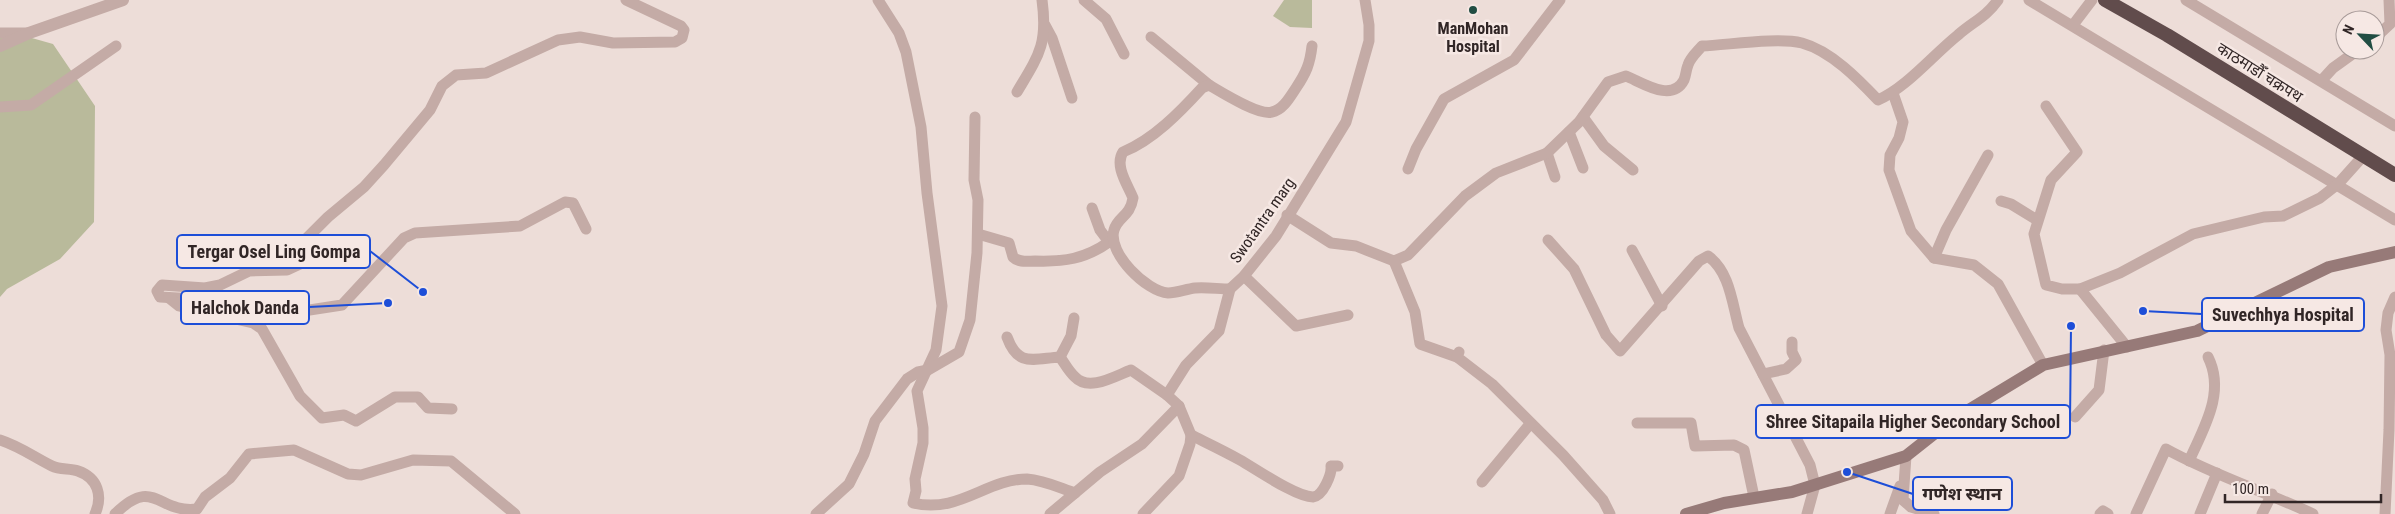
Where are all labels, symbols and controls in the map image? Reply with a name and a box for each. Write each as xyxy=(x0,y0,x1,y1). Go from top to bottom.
marker: ManMohan Hospital xyxy=(1467,4,1479,16)
north arrow xyxy=(2335,10,2385,60)
place label: ManMohan Hospital xyxy=(1438,19,1509,56)
text: N xyxy=(2339,22,2357,37)
street label: काठमाडाैँ चक्रपथ xyxy=(2213,39,2307,107)
street label: Swotantra marg xyxy=(1226,174,1299,267)
callout: Tergar Osel Ling Gompa xyxy=(177,235,370,268)
text: Tergar Osel Ling Gompa xyxy=(188,241,360,262)
callout: Halchok Danda xyxy=(181,291,309,324)
text: Halchok Danda xyxy=(191,297,299,318)
callout: Suvechhya Hospital xyxy=(2202,298,2364,331)
text: Suvechhya Hospital xyxy=(2212,304,2354,325)
callout: Shree Sitapaila Higher Secondary School xyxy=(1756,405,2070,438)
text: Shree Sitapaila Higher Secondary School xyxy=(1766,411,2060,432)
scale bar xyxy=(2225,472,2381,504)
callout: गणेश स्थान xyxy=(1913,477,2012,510)
text: 100 m xyxy=(2232,480,2269,498)
text: गणेश स्थान xyxy=(1922,483,2003,504)

